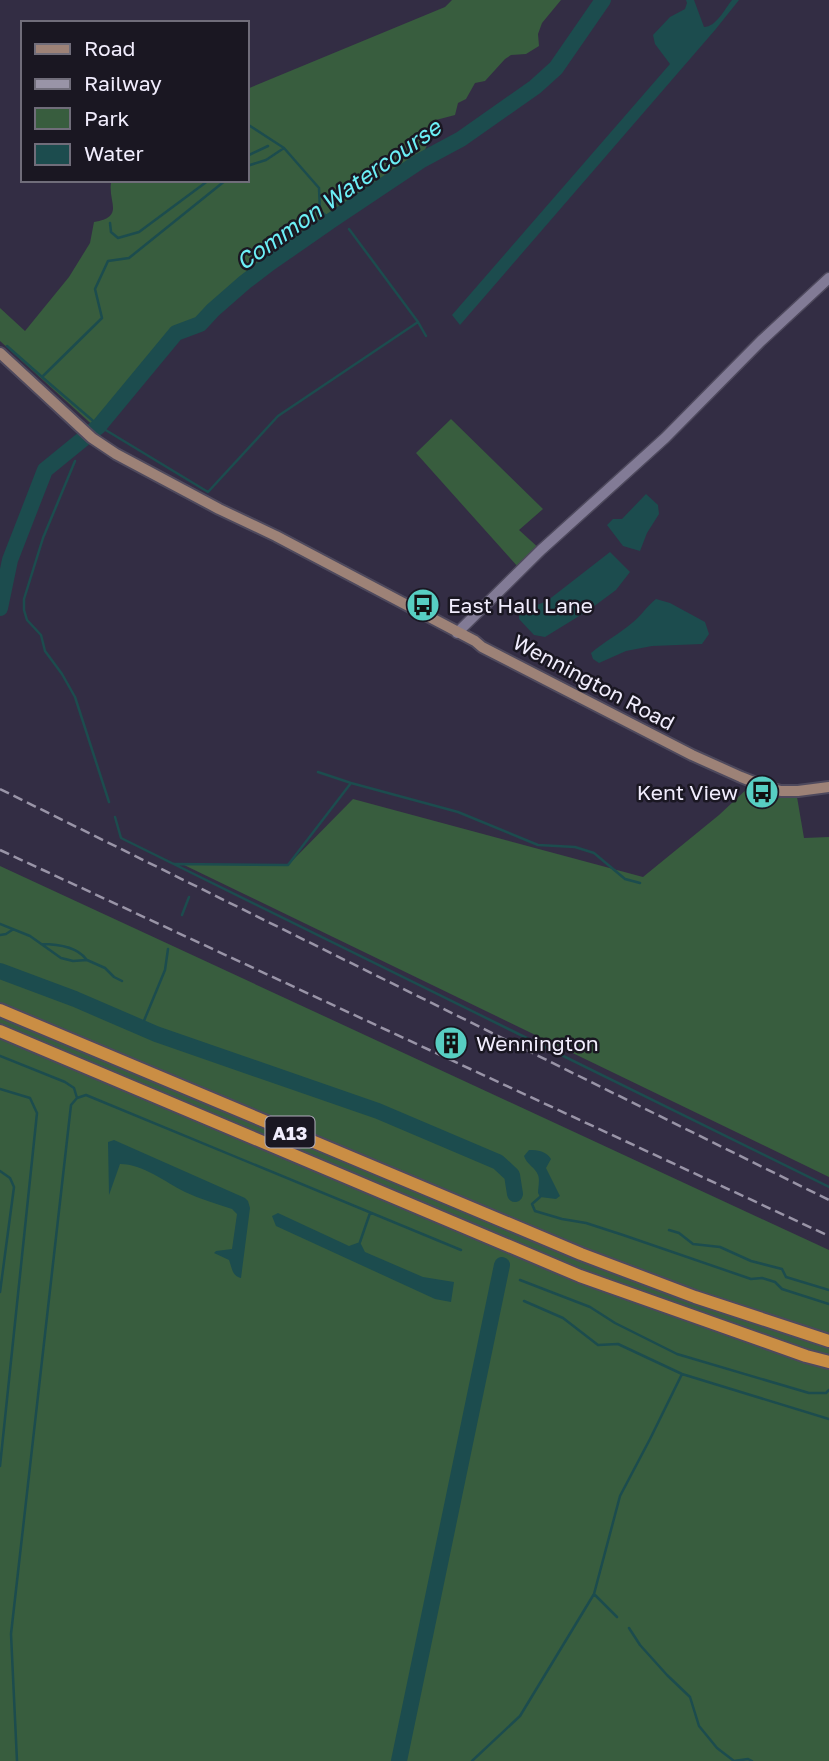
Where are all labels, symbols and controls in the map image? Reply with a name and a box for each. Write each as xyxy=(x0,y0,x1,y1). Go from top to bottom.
legend xyxy=(21,21,248,182)
text: Road xyxy=(84,35,135,61)
text: Railway xyxy=(84,70,162,96)
text: Park xyxy=(84,105,130,131)
water label: Common Watercourse xyxy=(230,112,447,275)
text: Water xyxy=(84,140,144,166)
bus stop icon: East Hall Lane xyxy=(404,586,442,624)
place label: East Hall Lane xyxy=(448,592,593,618)
street label: Wennington Road xyxy=(509,628,679,736)
bus stop icon: Kent View xyxy=(743,773,781,811)
place label: Kent View xyxy=(637,779,738,805)
building icon: Wennington xyxy=(432,1024,470,1062)
place label: Wennington xyxy=(476,1030,599,1056)
road number: A13 xyxy=(266,1116,314,1148)

